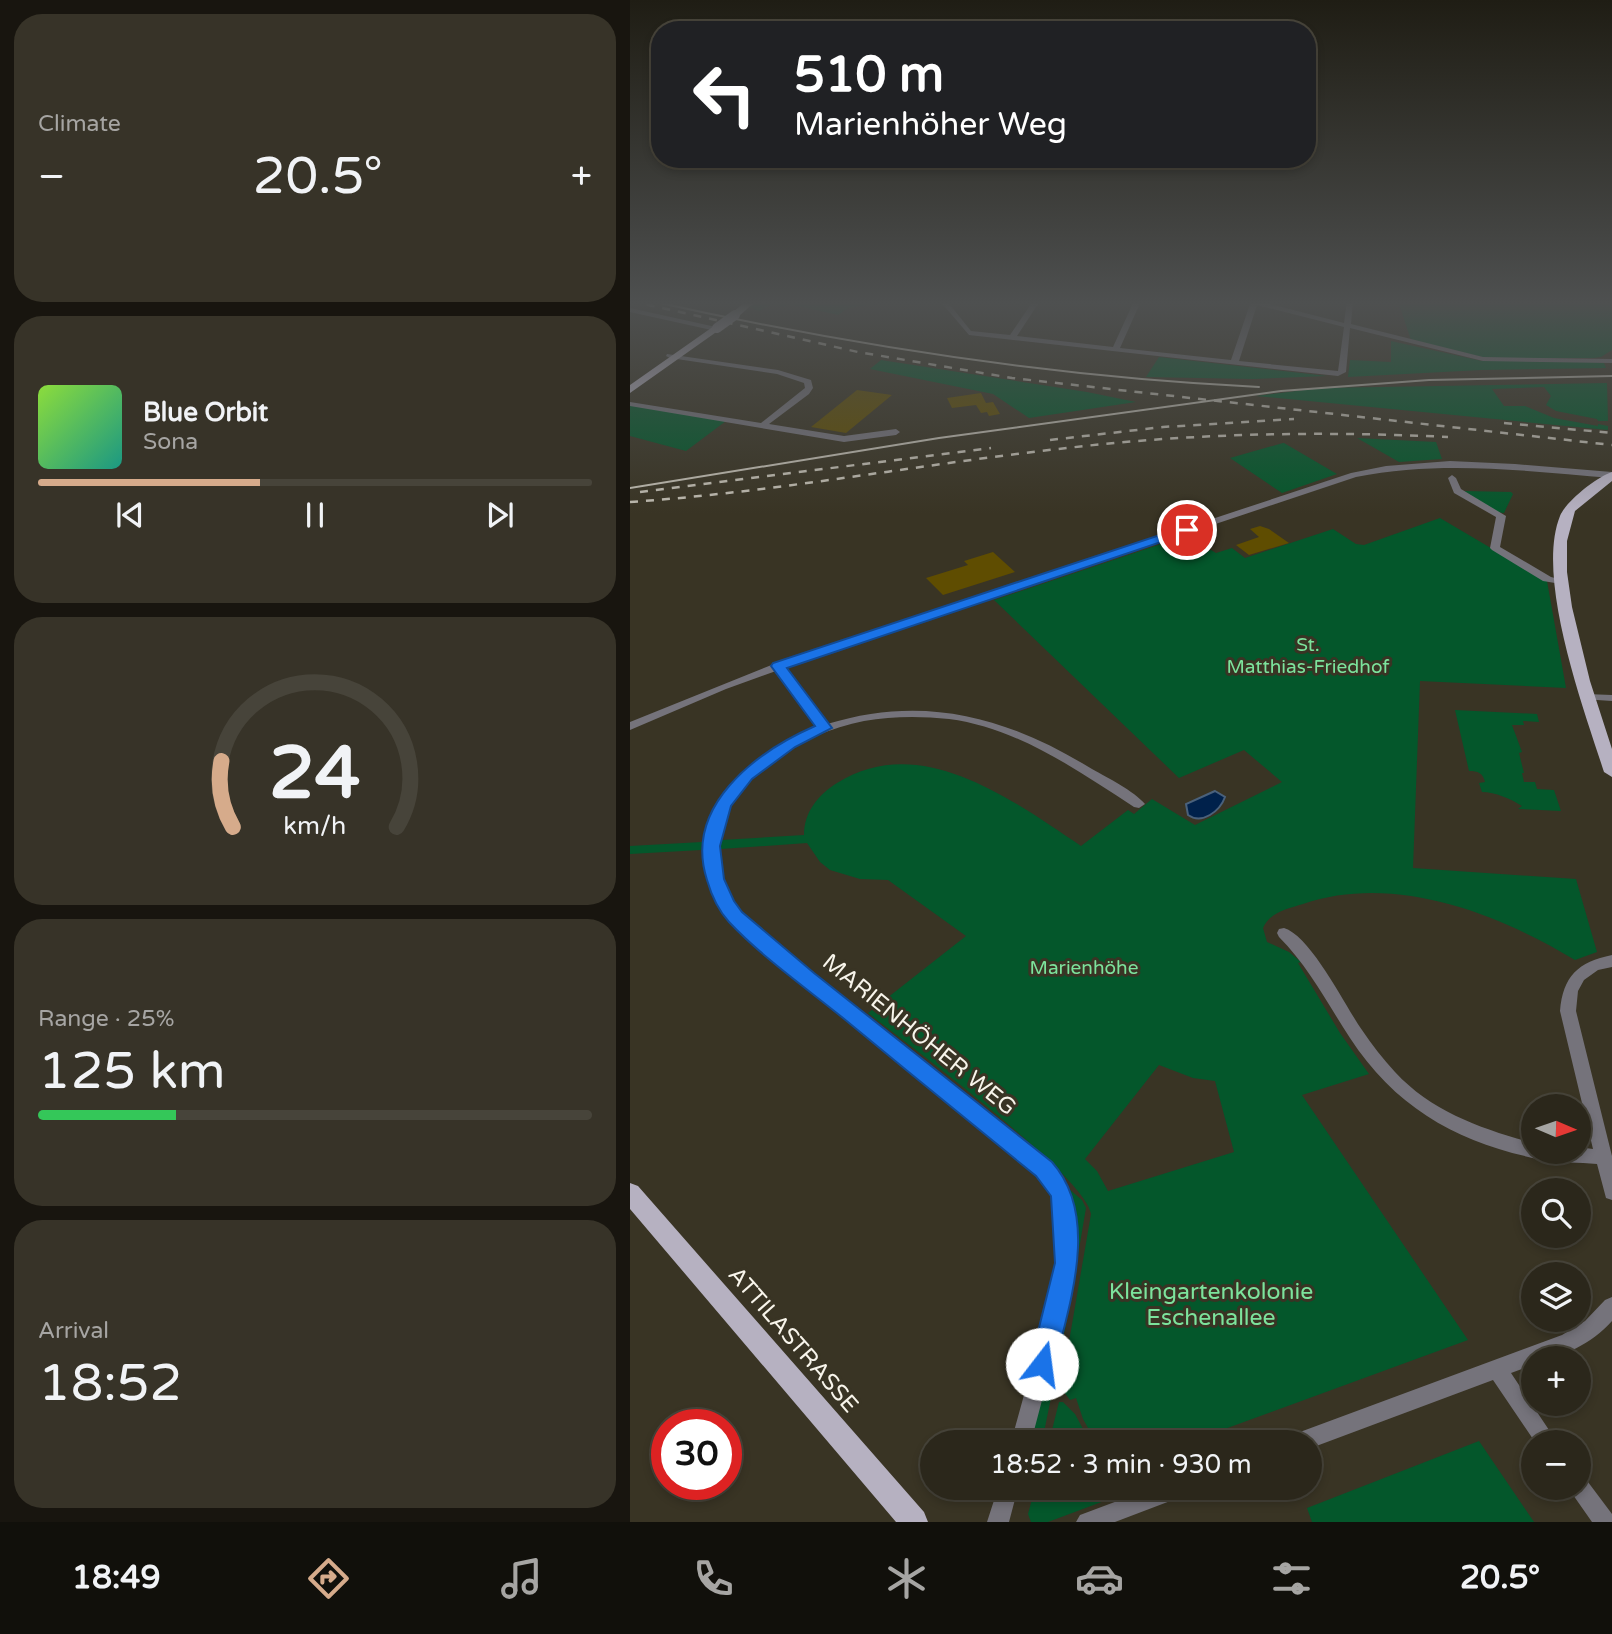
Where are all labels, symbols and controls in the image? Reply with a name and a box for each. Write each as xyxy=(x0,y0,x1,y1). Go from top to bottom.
text: 510 m xyxy=(794,46,944,105)
icon: left xyxy=(679,49,770,140)
text: Marienhöher Weg xyxy=(794,106,1067,144)
text: Climate xyxy=(38,110,121,138)
text: 20.5° xyxy=(253,145,383,208)
text: − xyxy=(38,154,65,200)
text: + xyxy=(571,154,592,200)
text: Blue Orbit xyxy=(143,397,268,428)
text: Sona xyxy=(143,428,198,456)
icon: previous xyxy=(111,496,149,534)
icon: pause xyxy=(296,496,334,534)
icon: next xyxy=(481,496,519,534)
pin xyxy=(1157,500,1217,560)
icon: arrive xyxy=(1168,511,1206,549)
park label: St. Matthias-Friedhof xyxy=(1226,634,1390,678)
text: 24 xyxy=(269,730,361,818)
text: km/h xyxy=(284,811,346,841)
street label: MARIENHÖHER WEG xyxy=(817,948,1021,1122)
park label: Marienhöhe xyxy=(1030,957,1138,979)
text: Range · 25% xyxy=(38,1005,174,1033)
text: 125 km xyxy=(38,1040,226,1103)
north arrow xyxy=(1521,1094,1591,1164)
map controls xyxy=(1521,1094,1591,1500)
button: search xyxy=(1521,1178,1591,1248)
street label: ATTILASTRASSE xyxy=(722,1261,864,1419)
button: layers xyxy=(1521,1262,1591,1332)
park label: Kleingartenkolonie Eschenallee xyxy=(1109,1278,1313,1332)
text: Arrival xyxy=(38,1317,109,1345)
position arrow xyxy=(1005,1327,1079,1401)
button: + xyxy=(1521,1346,1591,1416)
text: 18:52 xyxy=(38,1352,182,1415)
speed limit sign: 30 xyxy=(651,1409,742,1500)
button: − xyxy=(1521,1430,1591,1500)
text: 18:52 · 3 min · 930 m xyxy=(990,1449,1252,1480)
icon: directions xyxy=(304,1554,353,1603)
icon: music xyxy=(497,1554,546,1603)
icon: phone xyxy=(689,1554,738,1603)
icon: climate xyxy=(882,1554,931,1603)
icon: car xyxy=(1075,1554,1124,1603)
icon: filters xyxy=(1267,1554,1316,1603)
text: 18:49 xyxy=(72,1559,161,1597)
text: 20.5° xyxy=(1460,1559,1540,1597)

